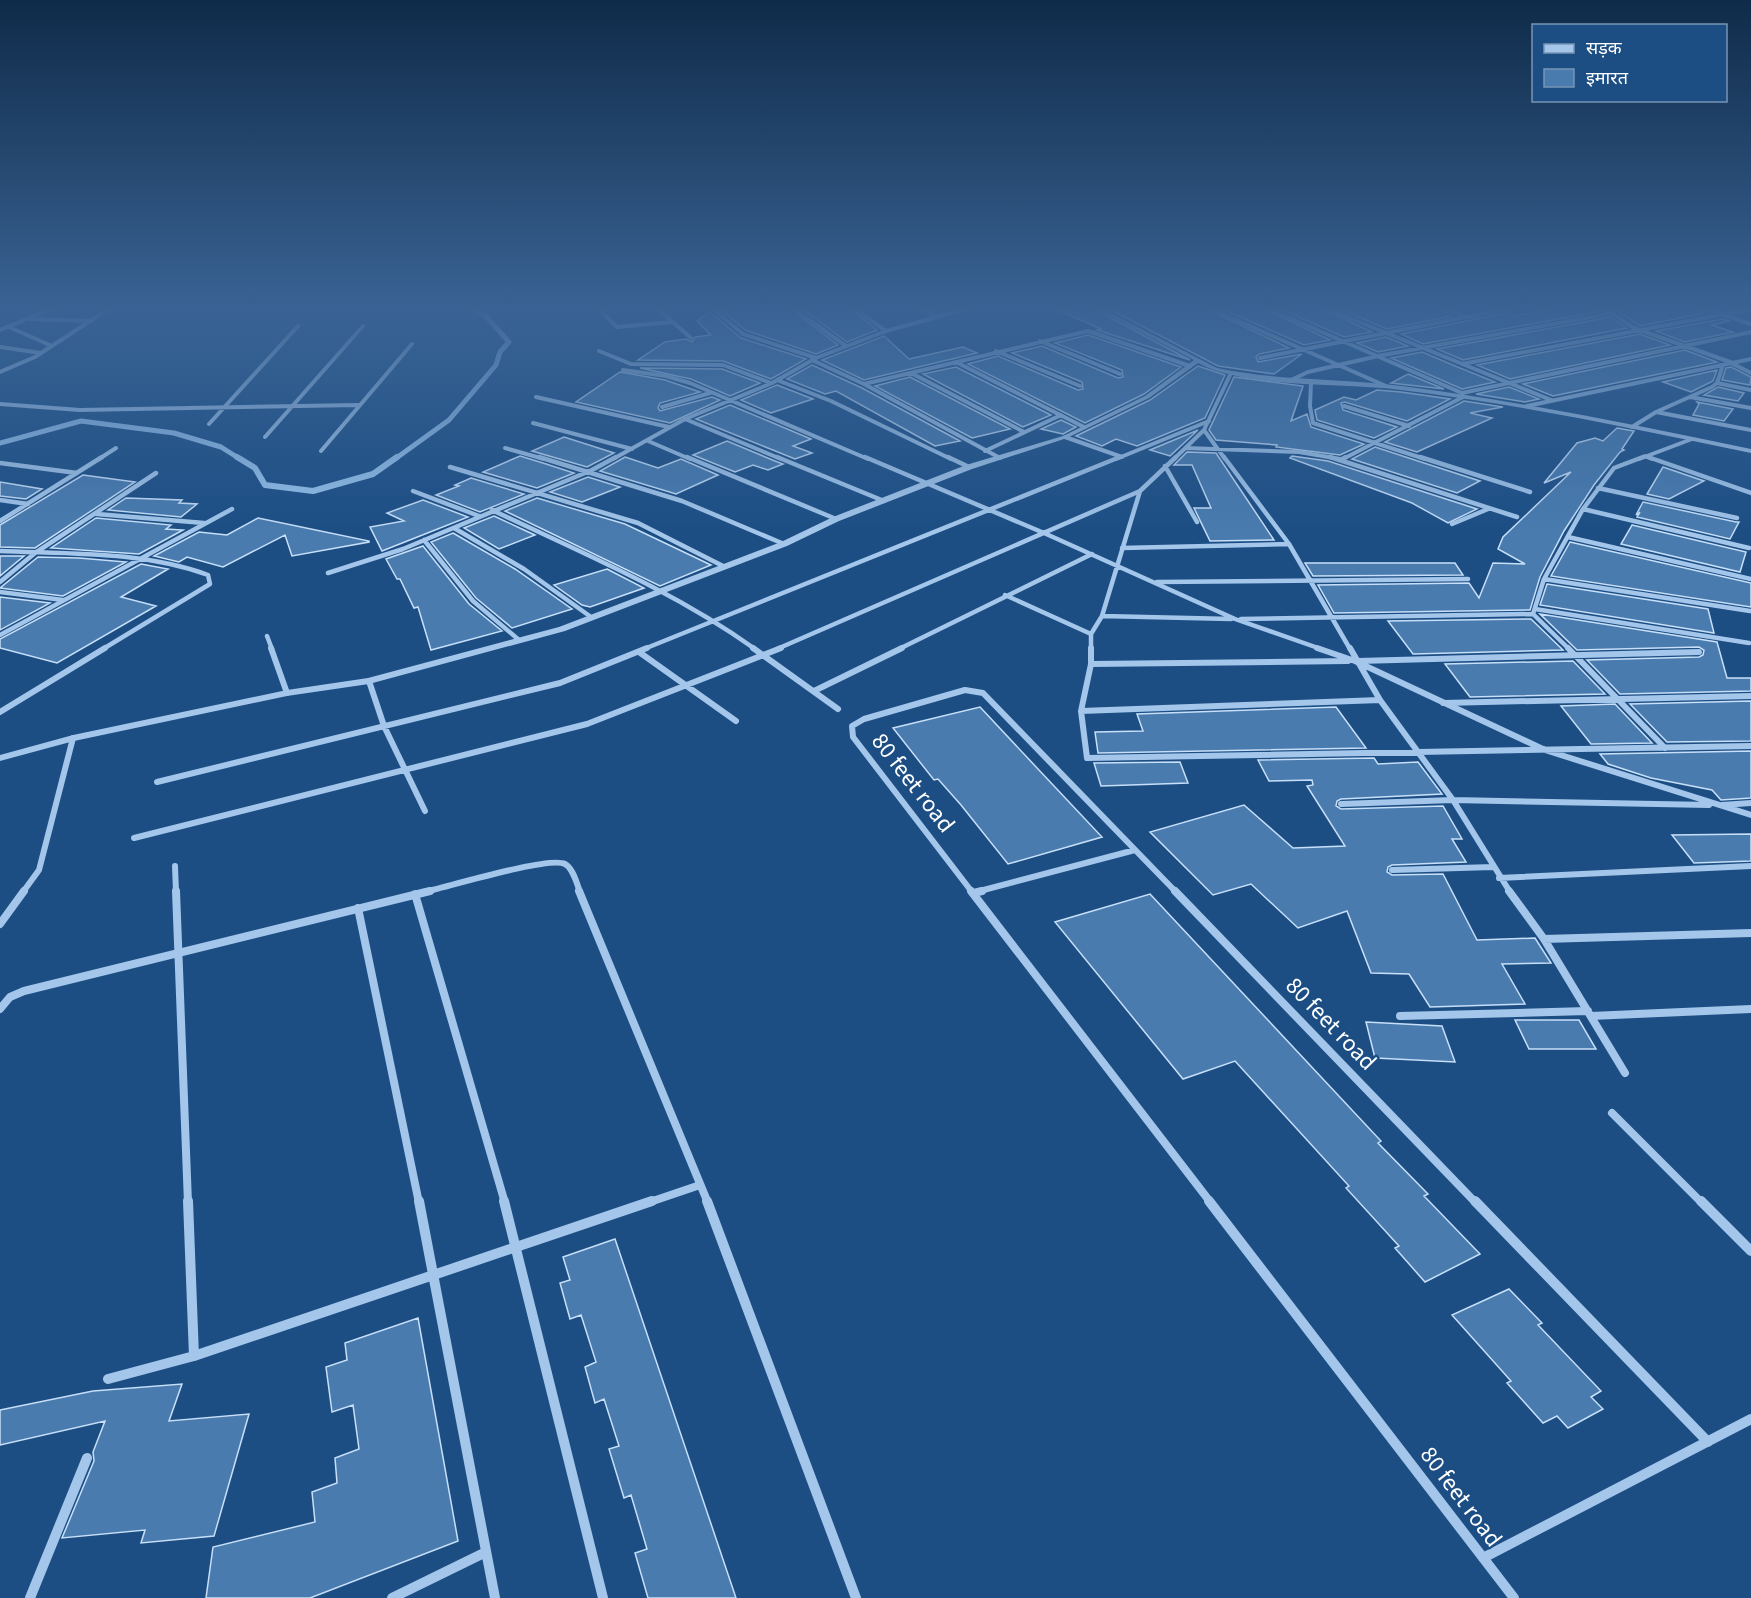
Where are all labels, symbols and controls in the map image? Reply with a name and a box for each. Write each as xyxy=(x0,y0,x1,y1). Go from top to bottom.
legend xyxy=(1532,24,1727,102)
text: सड़क xyxy=(1586,36,1623,61)
text: इमारत xyxy=(1586,66,1629,91)
street label: 80 feet road xyxy=(863,726,963,840)
street label: 80 feet road xyxy=(1277,969,1385,1079)
street label: 80 feet road xyxy=(1411,1439,1511,1555)

